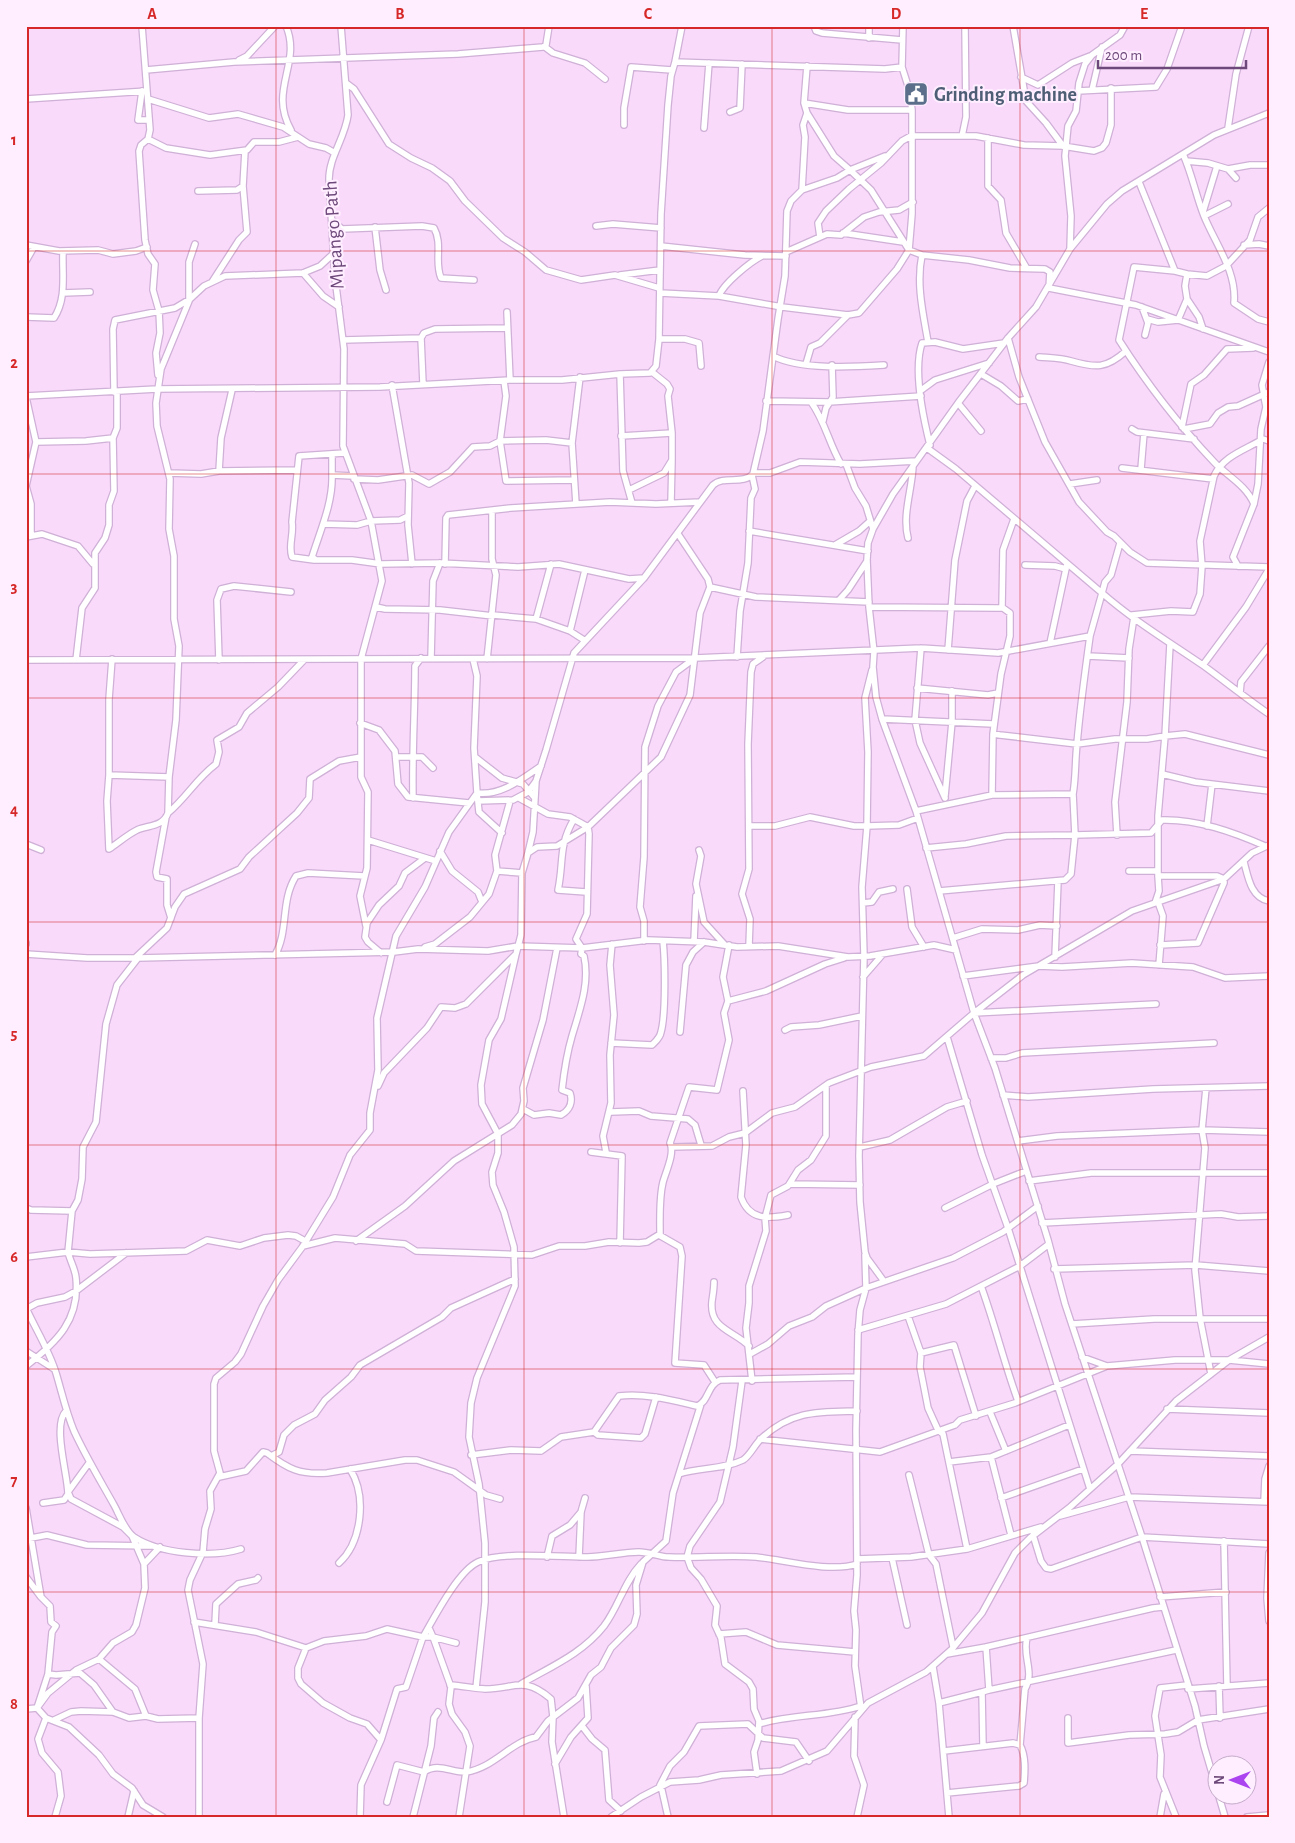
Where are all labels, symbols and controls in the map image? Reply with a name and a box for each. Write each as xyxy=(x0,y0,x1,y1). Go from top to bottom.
text: A xyxy=(147,6,157,22)
text: B xyxy=(395,6,405,22)
text: C xyxy=(644,6,653,22)
text: D xyxy=(891,6,902,22)
text: E xyxy=(1140,6,1148,22)
scale bar xyxy=(1098,38,1245,70)
text: 200 m xyxy=(1105,48,1142,63)
public building icon: Grinding machine xyxy=(903,81,929,107)
place label: Grinding machine xyxy=(934,85,1077,105)
text: 1 xyxy=(11,132,17,148)
street label: Mipango Path xyxy=(320,180,348,290)
text: 2 xyxy=(10,355,18,371)
text: 3 xyxy=(11,579,18,595)
text: 4 xyxy=(10,802,18,818)
text: 5 xyxy=(11,1026,18,1042)
text: 6 xyxy=(10,1249,18,1265)
text: 7 xyxy=(11,1473,18,1489)
text: 8 xyxy=(10,1696,18,1712)
north arrow xyxy=(1208,1756,1258,1806)
text: N xyxy=(1213,1775,1227,1785)

